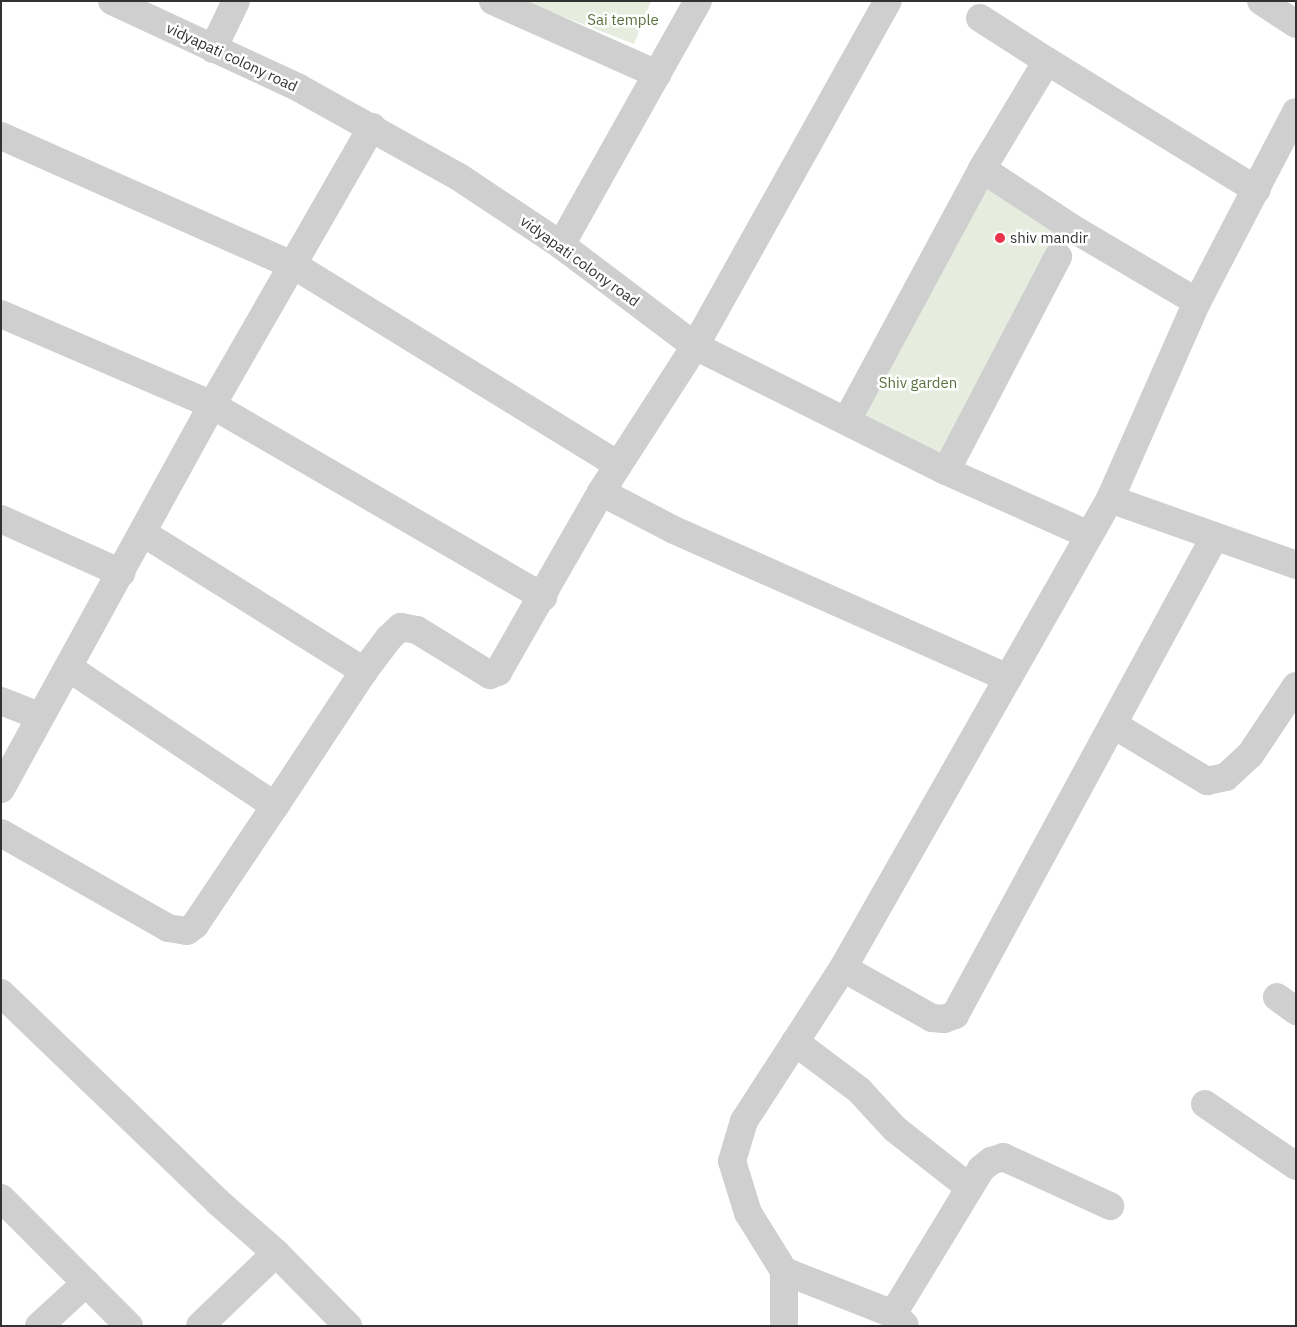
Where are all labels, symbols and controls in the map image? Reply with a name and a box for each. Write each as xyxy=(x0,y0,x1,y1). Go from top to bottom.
park label: Sai temple xyxy=(587,11,659,29)
street label: vidyapati colony road xyxy=(164,19,300,95)
street label: vidyapati colony road xyxy=(517,212,643,310)
place label: shiv mandir xyxy=(1010,229,1088,247)
marker: shiv mandir xyxy=(994,232,1006,244)
park label: Shiv garden xyxy=(879,374,957,392)

